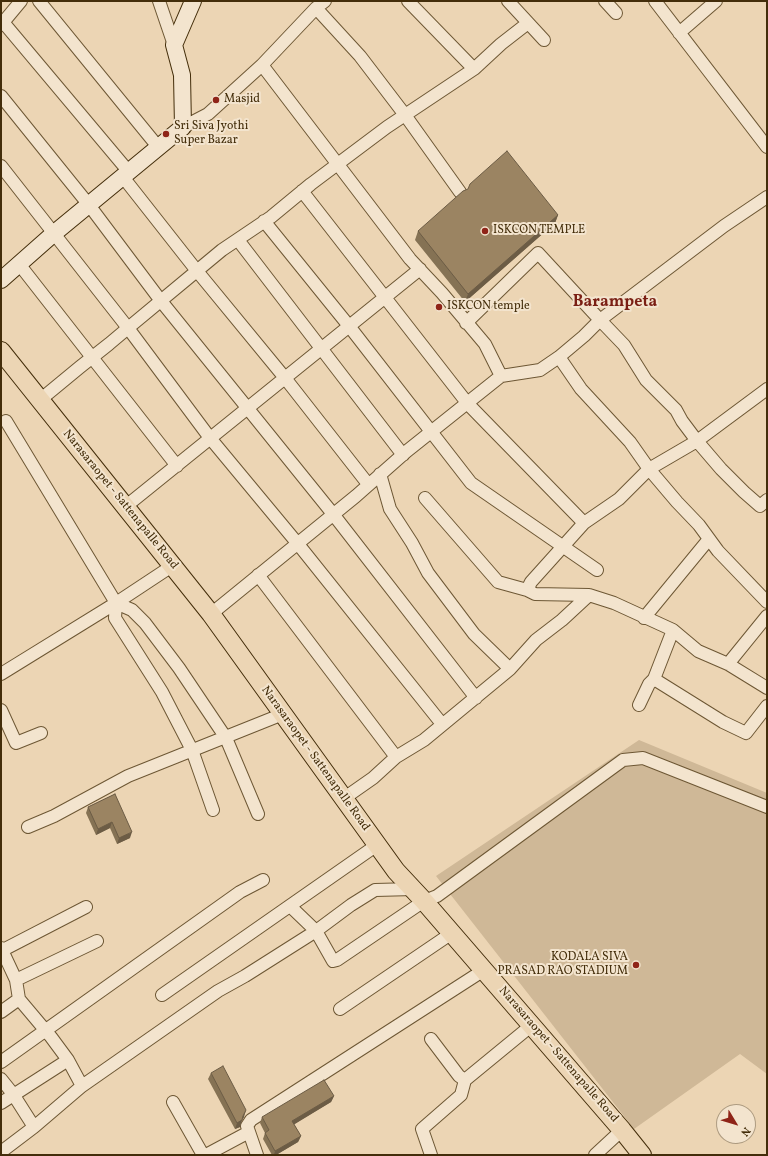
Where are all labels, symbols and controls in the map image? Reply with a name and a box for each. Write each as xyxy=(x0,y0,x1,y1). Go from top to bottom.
place label: Masjid xyxy=(224,93,260,107)
marker: Masjid xyxy=(211,95,221,105)
place label: Sri Siva Jyothi Super Bazar xyxy=(174,120,248,148)
marker: Sri Siva Jyothi Super Bazar xyxy=(161,129,171,139)
place label: ISKCON TEMPLE xyxy=(493,224,585,238)
marker: ISKCON TEMPLE xyxy=(480,226,490,236)
district label: Barampeta xyxy=(573,293,657,313)
place label: ISKCON temple xyxy=(447,300,530,314)
marker: ISKCON temple xyxy=(434,302,444,312)
street label: Narasaraopet - Sattenapalle Road xyxy=(59,427,181,573)
street label: Narasaraopet - Sattenapalle Road xyxy=(258,684,372,834)
place label: KODALA SIVA PRASAD RAO STADIUM xyxy=(498,951,628,979)
marker: KODALA SIVA PRASAD RAO STADIUM xyxy=(631,960,641,970)
street label: Narasaraopet - Sattenapalle Road xyxy=(495,984,621,1126)
north arrow xyxy=(716,1104,756,1144)
text: N xyxy=(737,1123,753,1139)

